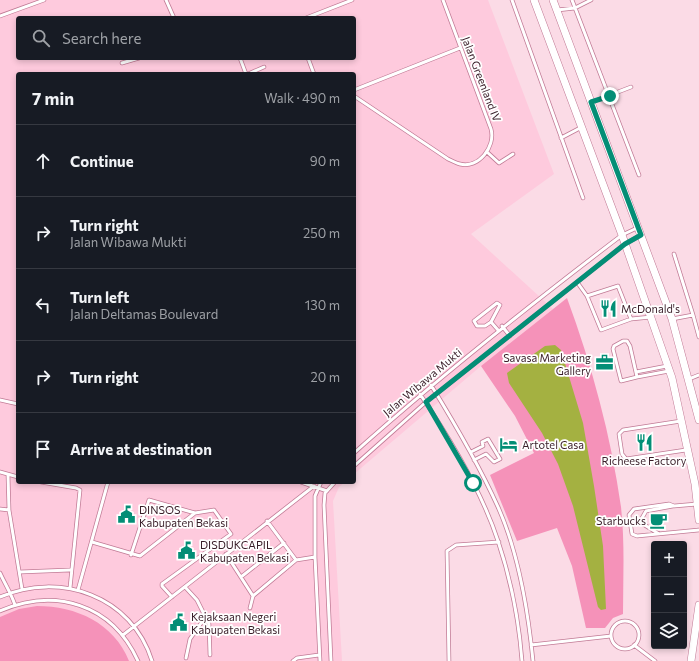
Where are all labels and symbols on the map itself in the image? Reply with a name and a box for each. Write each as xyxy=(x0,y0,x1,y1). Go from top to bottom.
street label: Jalan Greenland IV xyxy=(459,35,504,124)
route end xyxy=(601,87,619,105)
restaurant icon: McDonald's xyxy=(598,298,618,318)
place label: McDonald's xyxy=(621,302,680,315)
street label: Jalan Wibawa Mukti xyxy=(380,345,465,419)
place label: Savasa Marketing Gallery xyxy=(503,351,591,377)
office icon: Savasa Marketing Gallery xyxy=(594,353,614,373)
restaurant icon: Richeese Factory xyxy=(634,432,654,452)
hotel icon: Artotel Casa xyxy=(499,434,519,454)
place label: Artotel Casa xyxy=(522,438,584,451)
place label: Richeese Factory xyxy=(602,454,687,467)
route start xyxy=(464,474,482,492)
place label: DINSOS Kabupaten Bekasi xyxy=(139,503,228,529)
public building icon: DINSOS Kabupaten Bekasi xyxy=(116,505,136,525)
cafe icon: Starbucks xyxy=(649,510,669,530)
place label: Starbucks xyxy=(596,514,646,527)
place label: DISDUKCAPIL Kabupaten Bekasi xyxy=(200,538,289,564)
public building icon: DISDUKCAPIL Kabupaten Bekasi xyxy=(177,540,197,560)
place label: Kejaksaan Negeri Kabupaten Bekasi xyxy=(191,610,280,636)
public building icon: Kejaksaan Negeri Kabupaten Bekasi xyxy=(168,612,188,632)

